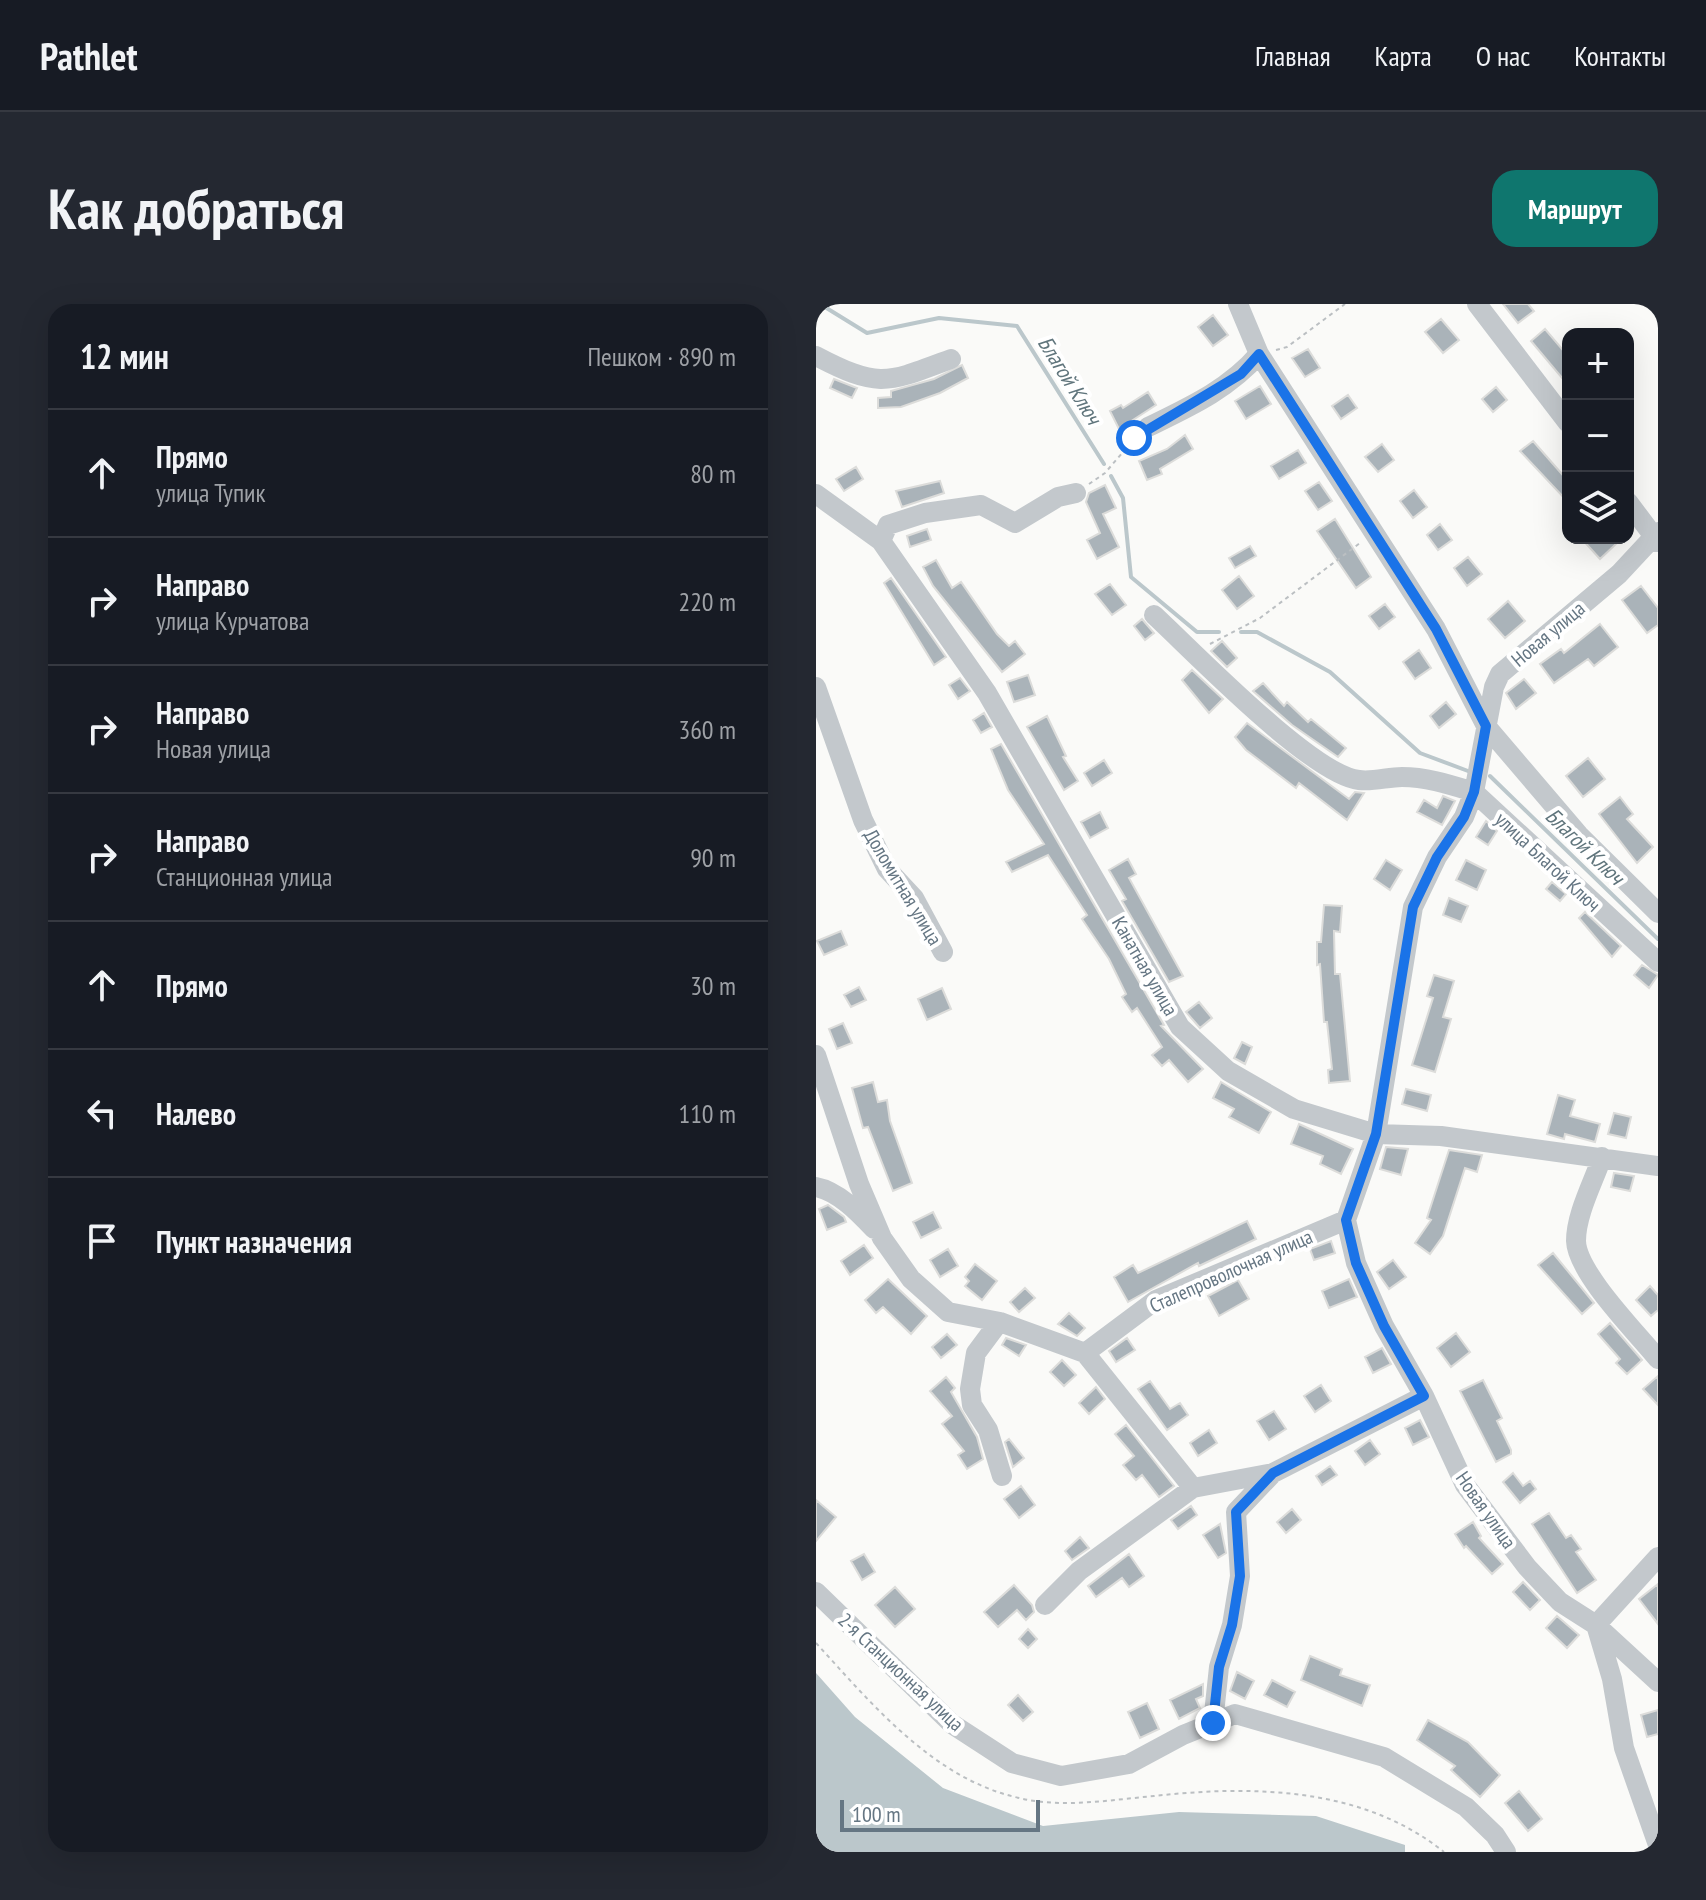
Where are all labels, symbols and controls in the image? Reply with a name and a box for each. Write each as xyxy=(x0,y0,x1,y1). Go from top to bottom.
text: Pathlet xyxy=(40,31,138,80)
text: Главная xyxy=(1255,37,1331,74)
text: Карта xyxy=(1375,37,1432,74)
text: О нас xyxy=(1476,37,1530,74)
text: Контакты xyxy=(1574,37,1666,74)
button: Маршрут xyxy=(1492,170,1658,247)
text: Как добраться xyxy=(48,172,344,244)
map controls xyxy=(1562,328,1634,544)
button: + xyxy=(1562,328,1634,400)
water label: Благой Ключ xyxy=(1032,331,1109,431)
text: 12 мин xyxy=(80,334,169,378)
text: Пешком · 890 m xyxy=(587,340,736,373)
button: − xyxy=(1562,400,1634,472)
route start xyxy=(1116,420,1152,456)
text: Прямо xyxy=(156,437,228,476)
icon: ahead xyxy=(80,451,124,495)
text: 80 m xyxy=(690,457,736,490)
button: layers xyxy=(1562,472,1634,544)
text: улица Тупик xyxy=(156,476,266,509)
text: Направо xyxy=(156,565,249,604)
icon: right xyxy=(80,579,124,623)
text: 220 m xyxy=(678,585,736,618)
street label: Новая улица xyxy=(1506,596,1590,672)
text: улица Курчатова xyxy=(156,604,309,637)
text: Направо xyxy=(156,693,249,732)
icon: right xyxy=(80,707,124,751)
text: 360 m xyxy=(678,713,736,746)
text: Новая улица xyxy=(156,732,271,765)
water label: Благой Ключ xyxy=(1540,802,1632,892)
street label: улица Благой Ключ xyxy=(1490,806,1606,918)
text: Направо xyxy=(156,821,249,860)
street label: Доломитная улица xyxy=(858,824,948,950)
icon: right xyxy=(80,835,124,879)
text: 90 m xyxy=(690,841,736,874)
text: Станционная улица xyxy=(156,860,332,893)
street label: Канатная улица xyxy=(1106,912,1184,1020)
icon: ahead xyxy=(80,963,124,1007)
text: Прямо xyxy=(156,966,228,1005)
text: 30 m xyxy=(690,969,736,1002)
icon: left xyxy=(80,1091,124,1135)
text: Налево xyxy=(156,1094,236,1133)
text: 110 m xyxy=(678,1097,736,1130)
icon: arrive xyxy=(80,1219,124,1263)
text: Пункт назначения xyxy=(156,1222,352,1261)
street label: Сталепроволочная улица xyxy=(1145,1223,1317,1319)
street label: Новая улица xyxy=(1450,1466,1522,1554)
street label: 2-я Станционная улица xyxy=(833,1607,969,1737)
route end xyxy=(1195,1705,1231,1741)
scale bar xyxy=(840,1796,1040,1832)
text: 100 m xyxy=(852,1800,901,1828)

